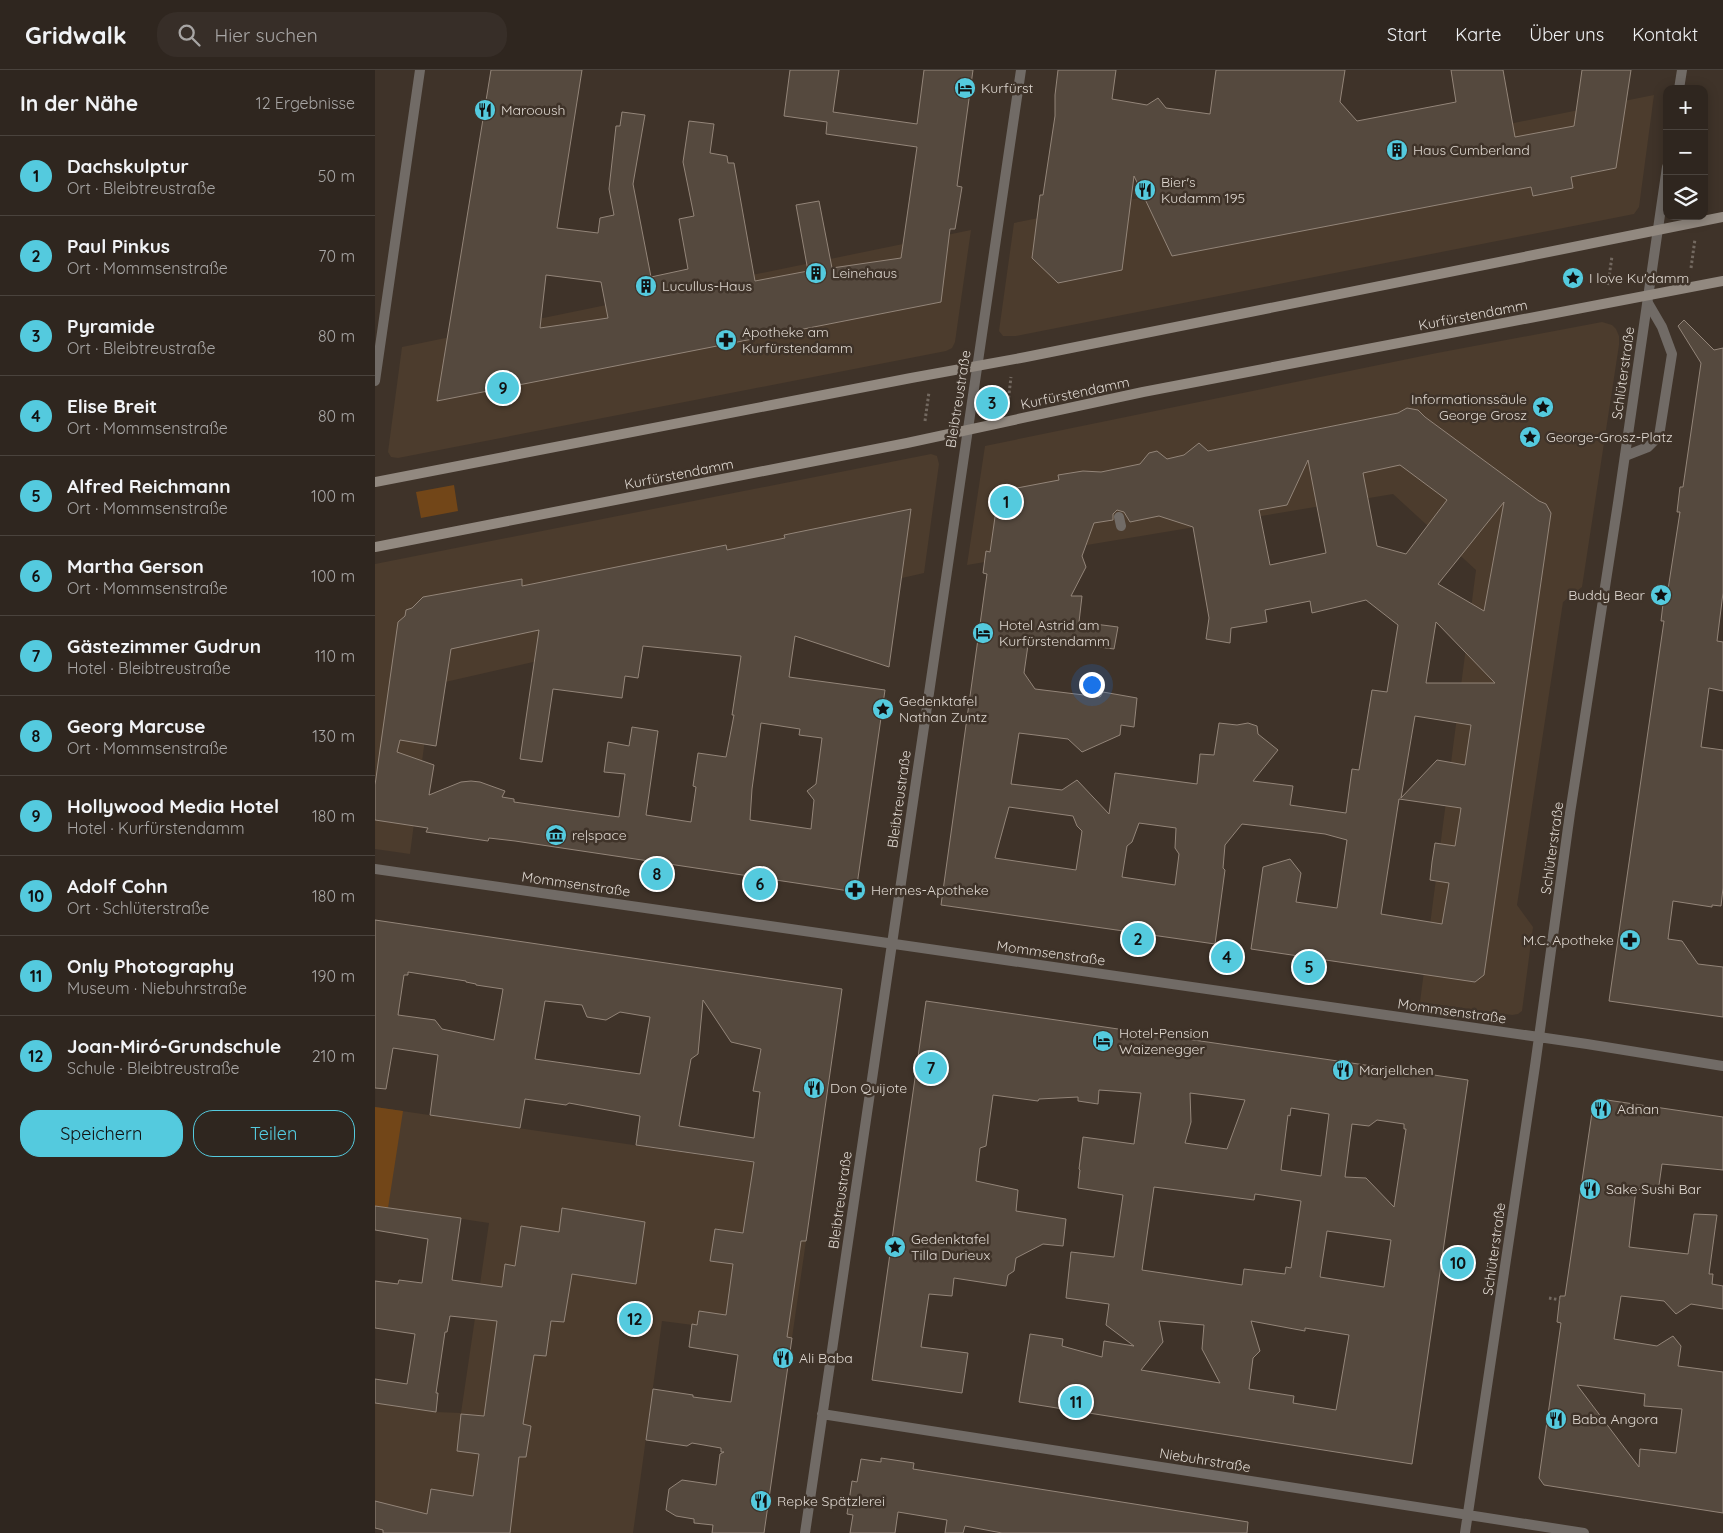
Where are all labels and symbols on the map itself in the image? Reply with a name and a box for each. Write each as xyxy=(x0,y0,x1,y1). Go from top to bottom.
hotel icon: Kurfürst xyxy=(953,76,977,100)
place label: Kurfürst xyxy=(981,79,1034,97)
restaurant icon: Marooush xyxy=(473,98,497,122)
place label: Marooush xyxy=(501,101,566,119)
building icon: Haus Cumberland xyxy=(1385,138,1409,162)
place label: Haus Cumberland xyxy=(1413,141,1530,159)
place label: Bier's Kudamm 195 xyxy=(1161,173,1245,207)
restaurant icon: Bier's Kudamm 195 xyxy=(1133,178,1157,202)
building icon: Leinehaus xyxy=(804,261,828,285)
place label: Leinehaus xyxy=(832,264,897,282)
place icon: I love Ku'damm xyxy=(1561,266,1585,290)
place label: I love Ku'damm xyxy=(1589,269,1689,287)
building icon: Lucullus-Haus xyxy=(634,274,658,298)
place label: Lucullus-Haus xyxy=(662,277,752,295)
street label: Kurfürstendamm xyxy=(1417,296,1529,334)
place label: Apotheke am Kurfürstendamm xyxy=(742,323,853,357)
street label: Schlüterstraße xyxy=(1608,325,1638,421)
pharmacy icon: Apotheke am Kurfürstendamm xyxy=(714,328,738,352)
street label: Bleibtreustraße xyxy=(941,349,975,449)
pin: 9 xyxy=(487,369,519,407)
street label: Kurfürstendamm xyxy=(1019,373,1131,413)
pin: 3 xyxy=(976,384,1008,422)
place label: Informationssäule George Grosz xyxy=(1411,390,1527,424)
place icon: Informationssäule George Grosz xyxy=(1531,395,1555,419)
place icon: George-Grosz-Platz xyxy=(1518,425,1542,449)
place label: George-Grosz-Platz xyxy=(1546,428,1673,446)
street label: Kurfürstendamm xyxy=(623,455,735,493)
pin: 1 xyxy=(990,483,1022,521)
place icon: Buddy Bear xyxy=(1649,583,1673,607)
place label: Buddy Bear xyxy=(1568,586,1646,604)
place label: Hotel Astrid am Kurfürstendamm xyxy=(999,616,1110,650)
hotel icon: Hotel Astrid am Kurfürstendamm xyxy=(971,621,995,645)
your location xyxy=(1079,672,1105,698)
place label: Gedenktafel Nathan Zuntz xyxy=(899,692,988,726)
place icon: Gedenktafel Nathan Zuntz xyxy=(871,697,895,721)
street label: Bleibtreustraße xyxy=(883,749,915,849)
street label: Schlüterstraße xyxy=(1537,800,1567,896)
museum icon: re|space xyxy=(544,823,568,847)
place label: re|space xyxy=(572,826,627,844)
pin: 8 xyxy=(641,855,673,893)
pin: 6 xyxy=(744,865,776,903)
street label: Mommsenstraße xyxy=(520,867,632,901)
pharmacy icon: Hermes-Apotheke xyxy=(843,878,867,902)
place label: Hermes-Apotheke xyxy=(871,881,989,899)
pin: 2 xyxy=(1122,920,1154,958)
pharmacy icon: M.C. Apotheke xyxy=(1618,928,1642,952)
place label: M.C. Apotheke xyxy=(1523,931,1614,949)
street label: Mommsenstraße xyxy=(995,936,1107,970)
pin: 4 xyxy=(1211,938,1243,976)
pin: 5 xyxy=(1293,948,1325,986)
street label: Mommsenstraße xyxy=(1396,994,1508,1028)
place label: Hotel-Pension Waizenegger xyxy=(1119,1024,1209,1058)
hotel icon: Hotel-Pension Waizenegger xyxy=(1091,1029,1115,1053)
pin: 7 xyxy=(915,1049,947,1087)
restaurant icon: Marjellchen xyxy=(1331,1058,1355,1082)
place label: Marjellchen xyxy=(1359,1061,1434,1079)
restaurant icon: Don Quijote xyxy=(802,1076,826,1100)
place label: Don Quijote xyxy=(830,1079,907,1097)
restaurant icon: Adnan xyxy=(1589,1097,1613,1121)
place label: Adnan xyxy=(1617,1100,1659,1118)
street label: Bleibtreustraße xyxy=(824,1150,856,1250)
restaurant icon: Sake Sushi Bar xyxy=(1578,1177,1602,1201)
place label: Sake Sushi Bar xyxy=(1606,1180,1702,1198)
street label: Schlüterstraße xyxy=(1479,1201,1509,1297)
place label: Gedenktafel Tilla Durieux xyxy=(911,1230,990,1264)
place icon: Gedenktafel Tilla Durieux xyxy=(883,1235,907,1259)
pin: 10 xyxy=(1442,1244,1474,1282)
pin: 12 xyxy=(619,1300,651,1338)
restaurant icon: Ali Baba xyxy=(771,1346,795,1370)
place label: Ali Baba xyxy=(799,1349,853,1367)
pin: 11 xyxy=(1060,1383,1092,1421)
restaurant icon: Baba Angora xyxy=(1544,1407,1568,1431)
place label: Baba Angora xyxy=(1572,1410,1658,1428)
street label: Niebuhrstraße xyxy=(1158,1444,1252,1476)
restaurant icon: Repke Spätzlerei xyxy=(749,1489,773,1513)
place label: Repke Spätzlerei xyxy=(777,1492,885,1510)

